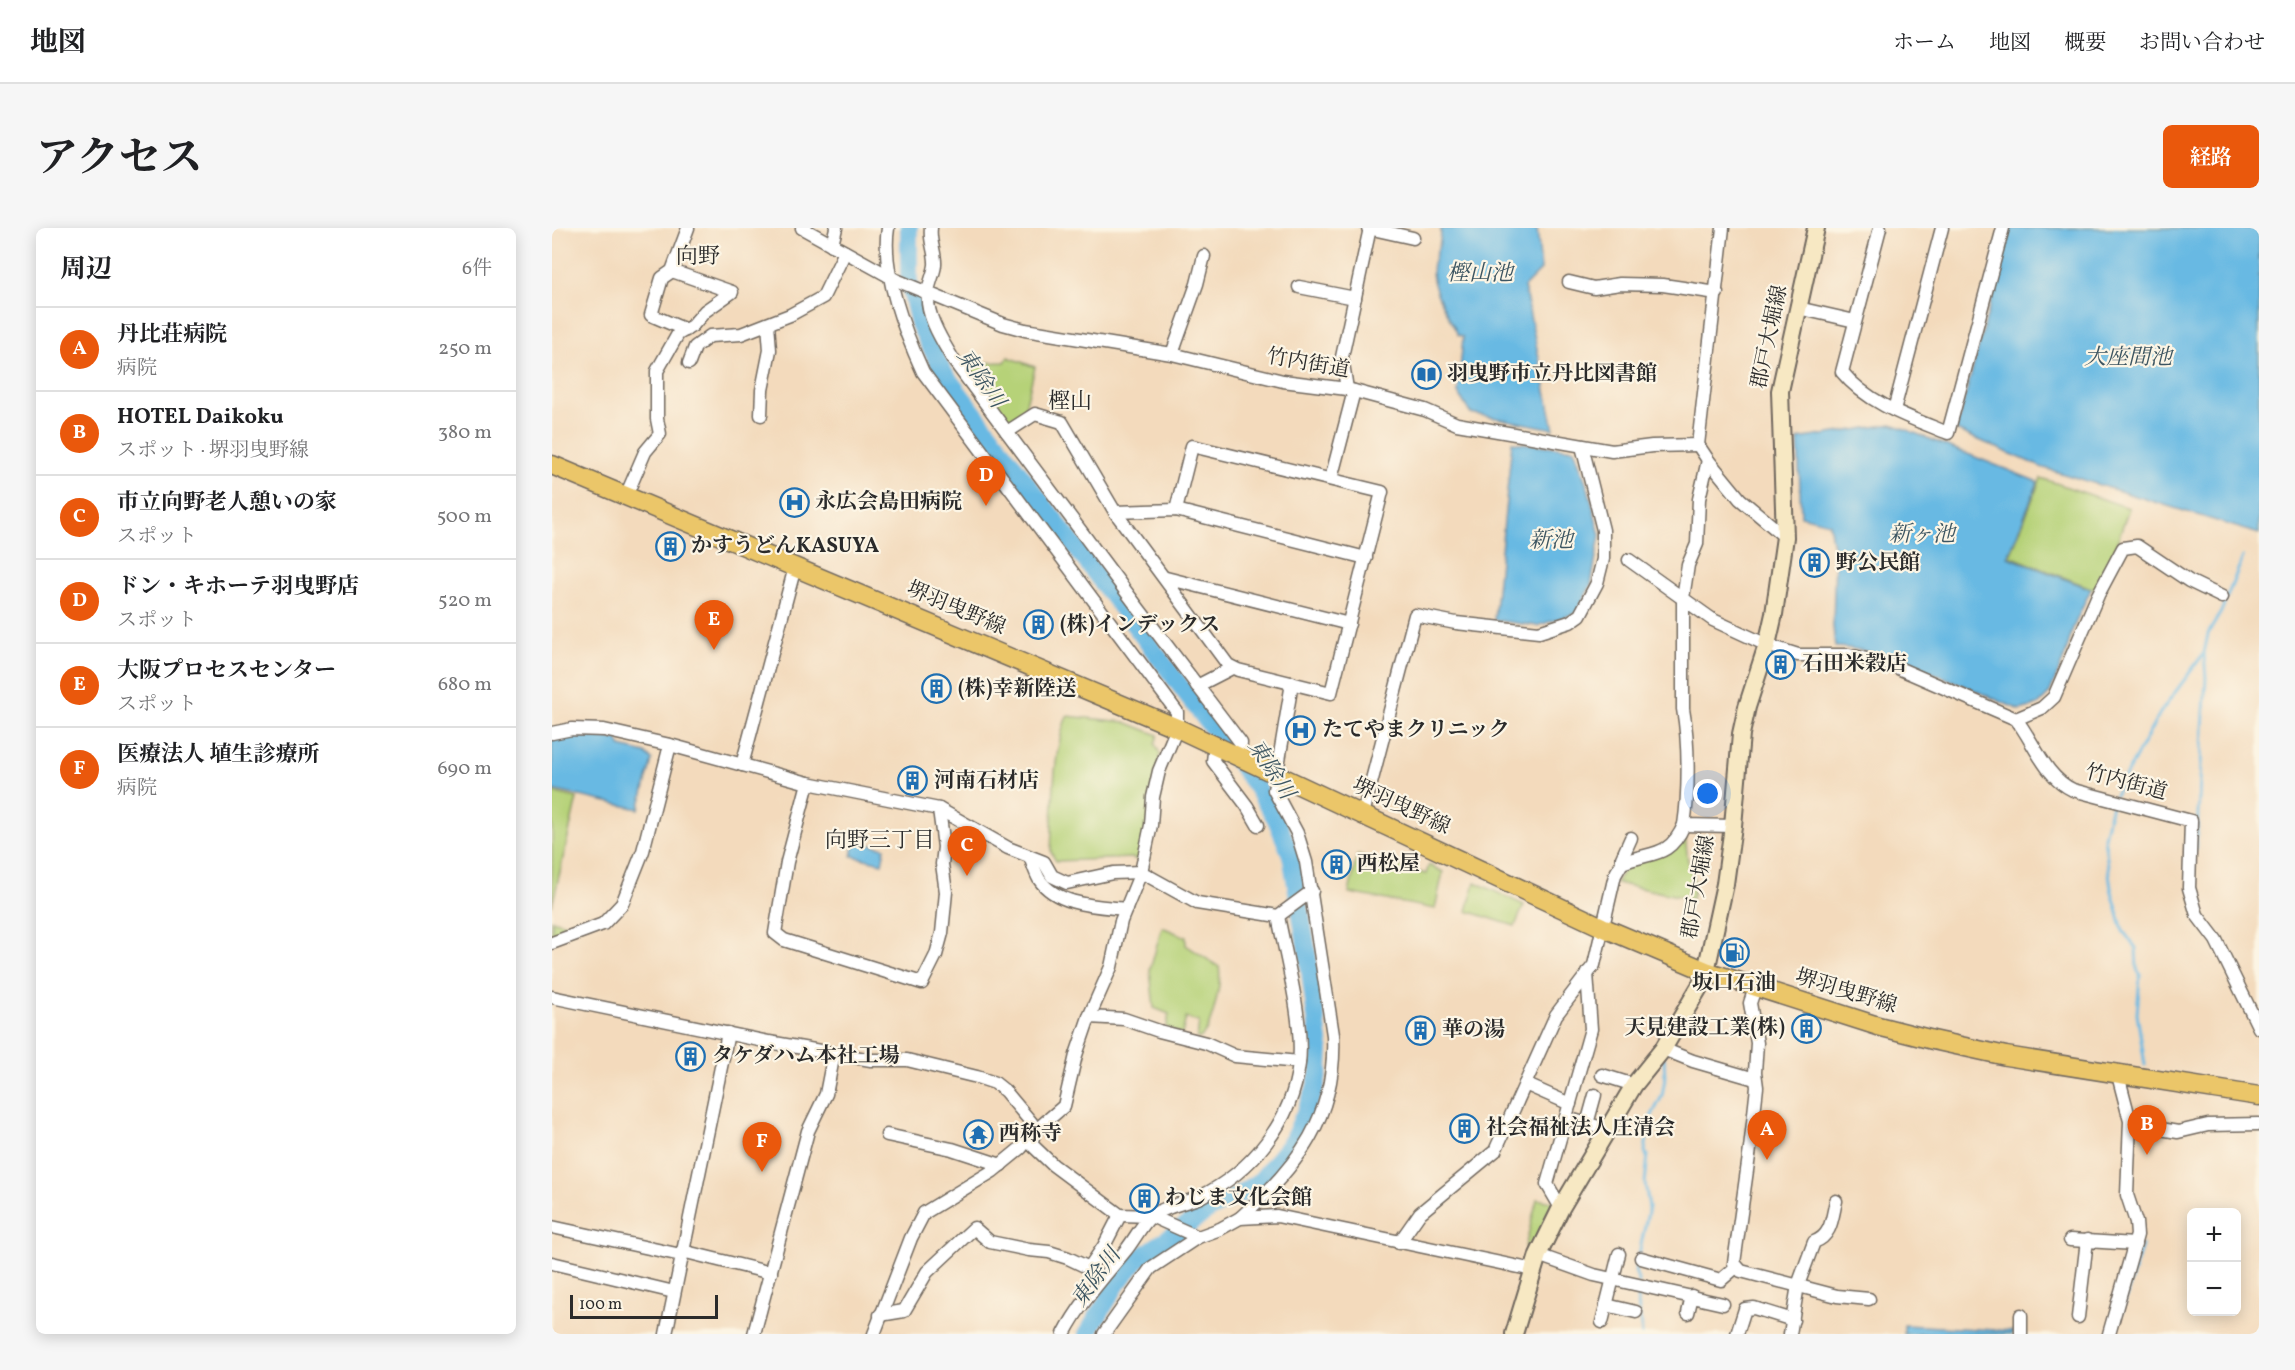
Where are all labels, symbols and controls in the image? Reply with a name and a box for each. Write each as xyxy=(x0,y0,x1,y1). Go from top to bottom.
text: 地図 xyxy=(30,24,86,63)
text: ホーム xyxy=(1893,29,1956,58)
text: 地図 xyxy=(1989,29,2031,58)
text: 概要 xyxy=(2064,29,2106,58)
text: お問い合わせ xyxy=(2139,29,2265,58)
button: 経路 xyxy=(2163,125,2259,188)
text: アクセス xyxy=(36,131,203,190)
district label: 向野 xyxy=(676,242,720,273)
text: 周辺 xyxy=(60,252,112,288)
text: 6件 xyxy=(462,255,492,283)
water label: 樫山池 xyxy=(1447,259,1516,290)
street label: 郡戸大堀線 xyxy=(1745,283,1795,391)
text: 丹比荘病院 xyxy=(117,320,227,351)
text: A xyxy=(72,335,87,363)
text: 250 m xyxy=(438,335,492,363)
street label: 竹内街道 xyxy=(1264,342,1352,386)
water label: 東除川 xyxy=(948,343,1013,417)
water label: 大座間池 xyxy=(2084,343,2175,374)
text: 病院 xyxy=(117,355,157,383)
library icon: 羽曳野市立丹比図書館 xyxy=(1410,358,1442,390)
place label: 羽曳野市立丹比図書館 xyxy=(1447,360,1657,389)
district label: 樫山 xyxy=(1048,387,1092,418)
text: HOTEL Daikoku xyxy=(117,402,284,433)
text: B xyxy=(73,419,86,447)
text: 380 m xyxy=(438,419,492,447)
text: スポット · 堺羽曳野線 xyxy=(117,437,309,465)
pin: D xyxy=(966,456,1006,506)
hospital icon: 永広会島田病院 xyxy=(778,486,810,518)
text: 市立向野老人憩いの家 xyxy=(117,488,337,519)
place label: 永広会島田病院 xyxy=(815,488,962,517)
text: C xyxy=(73,503,86,531)
text: 500 m xyxy=(437,503,492,531)
water label: 新ヶ池 xyxy=(1889,520,1958,551)
text: スポット xyxy=(117,523,197,551)
water label: 新池 xyxy=(1529,526,1576,557)
building icon: かすうどんKASUYA xyxy=(654,530,686,562)
place label: かすうどんKASUYA xyxy=(691,532,879,561)
building icon: 野公民館 xyxy=(1799,547,1831,579)
place label: 野公民館 xyxy=(1836,549,1920,578)
text: ドン・キホーテ羽曳野店 xyxy=(117,572,359,603)
street label: 堺羽曳野線 xyxy=(902,575,1010,643)
text: D xyxy=(72,587,87,615)
text: 520 m xyxy=(438,587,492,615)
pin: E xyxy=(694,600,734,650)
text: スポット xyxy=(117,607,197,635)
building icon: (株)インデックス xyxy=(1023,609,1055,641)
place label: (株)インデックス xyxy=(1060,611,1220,640)
building icon: 石田米穀店 xyxy=(1765,648,1797,680)
place label: 石田米穀店 xyxy=(1802,650,1907,679)
text: 大阪プロセスセンター xyxy=(117,656,336,687)
text: E xyxy=(73,671,86,699)
text: 680 m xyxy=(438,671,492,699)
building icon: (株)幸新陸送 xyxy=(921,673,953,705)
place label: (株)幸新陸送 xyxy=(958,675,1077,704)
text: スポット xyxy=(117,691,197,719)
hospital icon: たてやまクリニック xyxy=(1285,714,1317,746)
place label: たてやまクリニック xyxy=(1322,716,1510,745)
water label: 東除川 xyxy=(1239,734,1302,808)
text: 医療法人 埴生診療所 xyxy=(117,740,319,771)
text: F xyxy=(74,755,85,783)
text: 690 m xyxy=(437,755,492,783)
street label: 竹内街道 xyxy=(2082,758,2170,808)
building icon: 河南石材店 xyxy=(897,765,929,797)
place label: 河南石材店 xyxy=(934,767,1039,796)
street label: 堺羽曳野線 xyxy=(1347,772,1455,842)
text: 病院 xyxy=(117,775,157,803)
your location xyxy=(1693,779,1722,808)
district label: 向野三丁目 xyxy=(825,826,935,857)
pin: C xyxy=(948,826,986,876)
street label: 郡戸大堀線 xyxy=(1676,833,1722,941)
building icon: 西松屋 xyxy=(1320,848,1352,880)
place label: 西松屋 xyxy=(1357,850,1420,879)
fuel station icon: 坂口石油 xyxy=(1718,936,1750,968)
street label: 堺羽曳野線 xyxy=(1792,963,1900,1021)
place label: 坂口石油 xyxy=(1692,969,1776,998)
building icon: 天見建設工業(株) xyxy=(1790,1012,1822,1044)
building icon: 華の湯 xyxy=(1405,1014,1437,1046)
place label: 天見建設工業(株) xyxy=(1624,1014,1785,1043)
place label: 華の湯 xyxy=(1442,1016,1505,1045)
building icon: タケダハム本社工場 xyxy=(675,1040,707,1072)
place label: タケダハム本社工場 xyxy=(712,1042,900,1071)
pin: B xyxy=(2128,1106,2166,1155)
pin: A xyxy=(1748,1110,1786,1160)
building icon: 社会福祉法人庄清会 xyxy=(1449,1112,1481,1144)
place label: 社会福祉法人庄清会 xyxy=(1486,1114,1675,1143)
temple icon: 西称寺 xyxy=(962,1118,994,1150)
place label: 西称寺 xyxy=(999,1120,1062,1149)
pin: F xyxy=(742,1122,782,1172)
building icon: わじま文化会館 xyxy=(1128,1182,1160,1214)
place label: わじま文化会館 xyxy=(1165,1184,1312,1213)
map controls xyxy=(2187,1208,2241,1316)
button: + xyxy=(2187,1208,2241,1262)
water label: 東除川 xyxy=(1065,1241,1130,1314)
button: − xyxy=(2187,1262,2241,1316)
scale bar xyxy=(570,1292,718,1320)
text: 100 m xyxy=(579,1294,622,1316)

